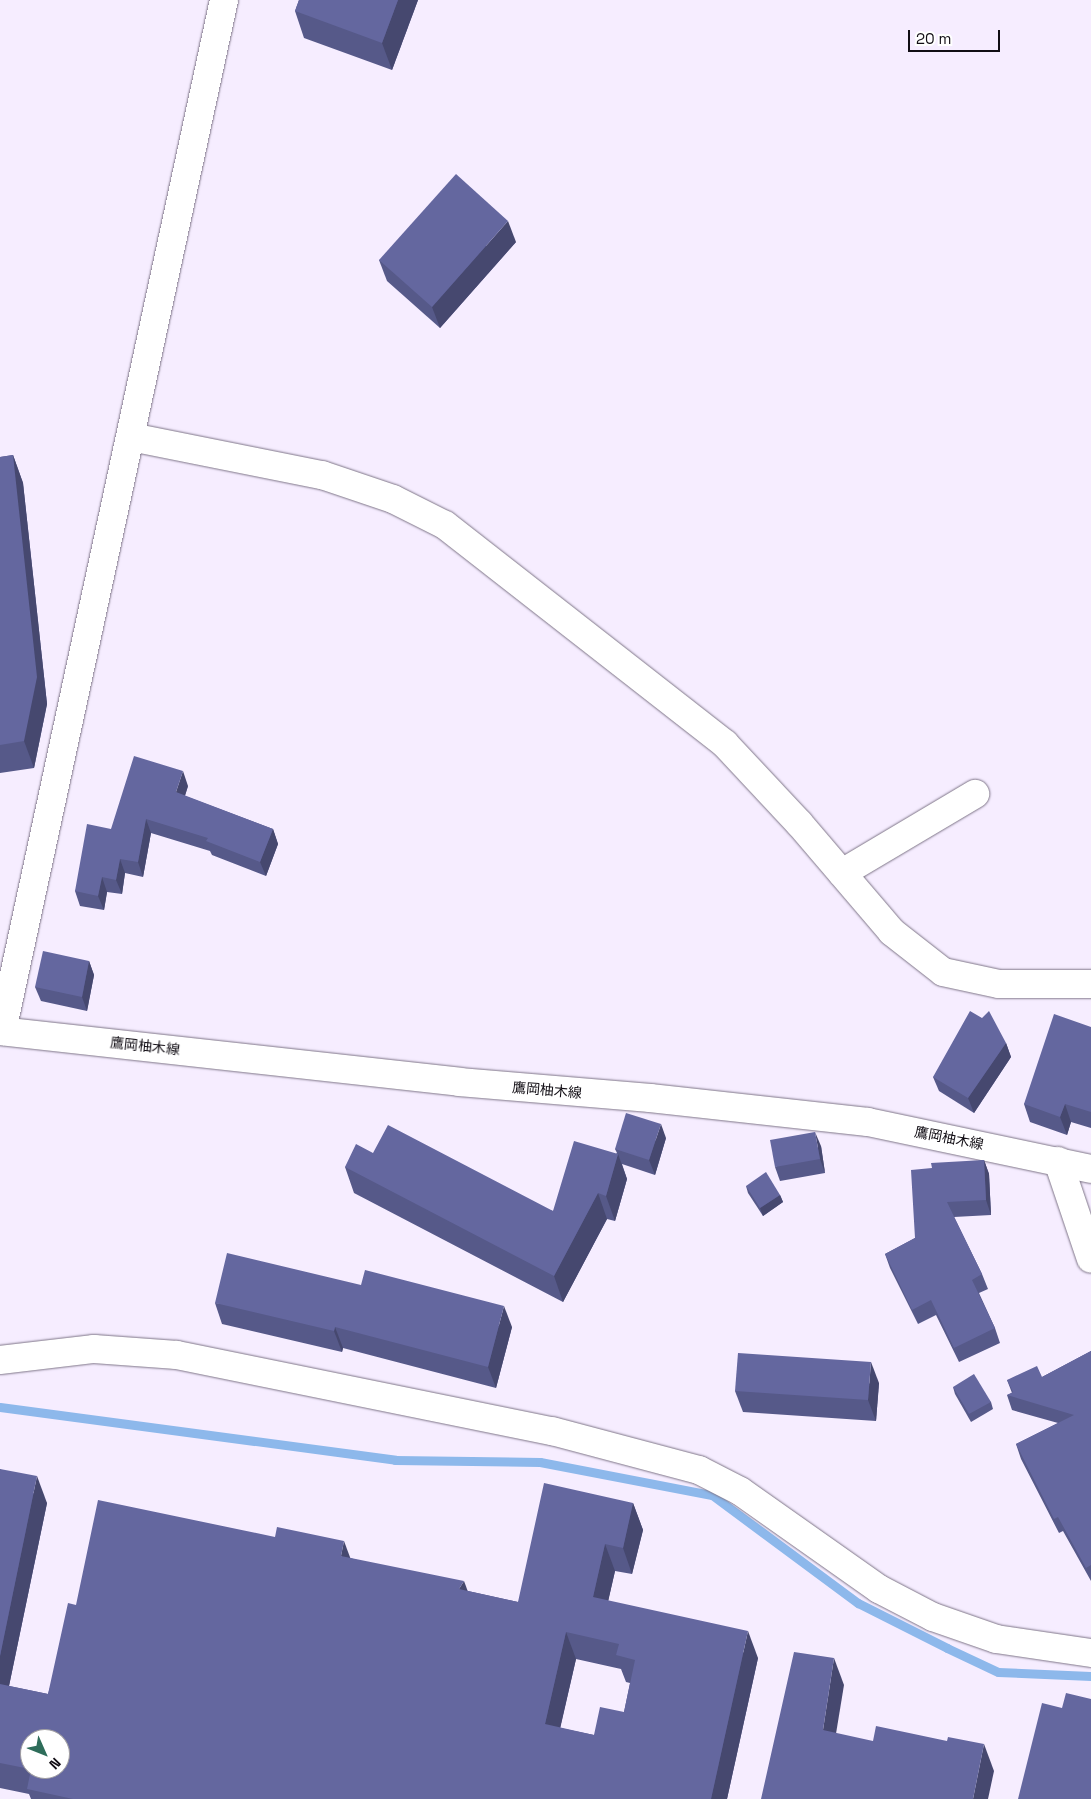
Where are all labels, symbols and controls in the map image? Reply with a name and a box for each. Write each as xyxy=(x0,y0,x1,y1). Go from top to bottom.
scale bar xyxy=(911,20,1004,52)
text: 20 m xyxy=(916,29,951,48)
street label: 鷹岡柚木線 xyxy=(109,1034,181,1058)
street label: 鷹岡柚木線 xyxy=(511,1079,583,1101)
street label: 鷹岡柚木線 xyxy=(913,1123,985,1153)
north arrow xyxy=(20,1729,70,1779)
text: N xyxy=(45,1754,65,1773)

